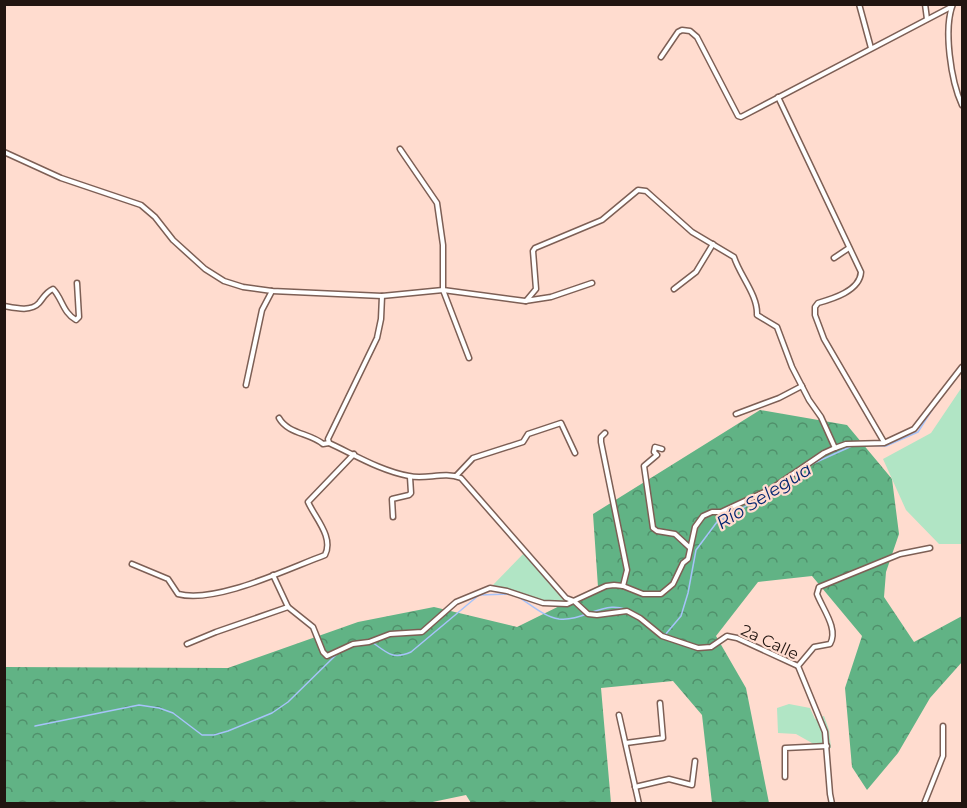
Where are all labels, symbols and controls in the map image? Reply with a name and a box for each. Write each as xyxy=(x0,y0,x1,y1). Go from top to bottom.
water label: Río Selegua xyxy=(712,458,816,534)
street label: 2a Calle xyxy=(738,620,802,664)

